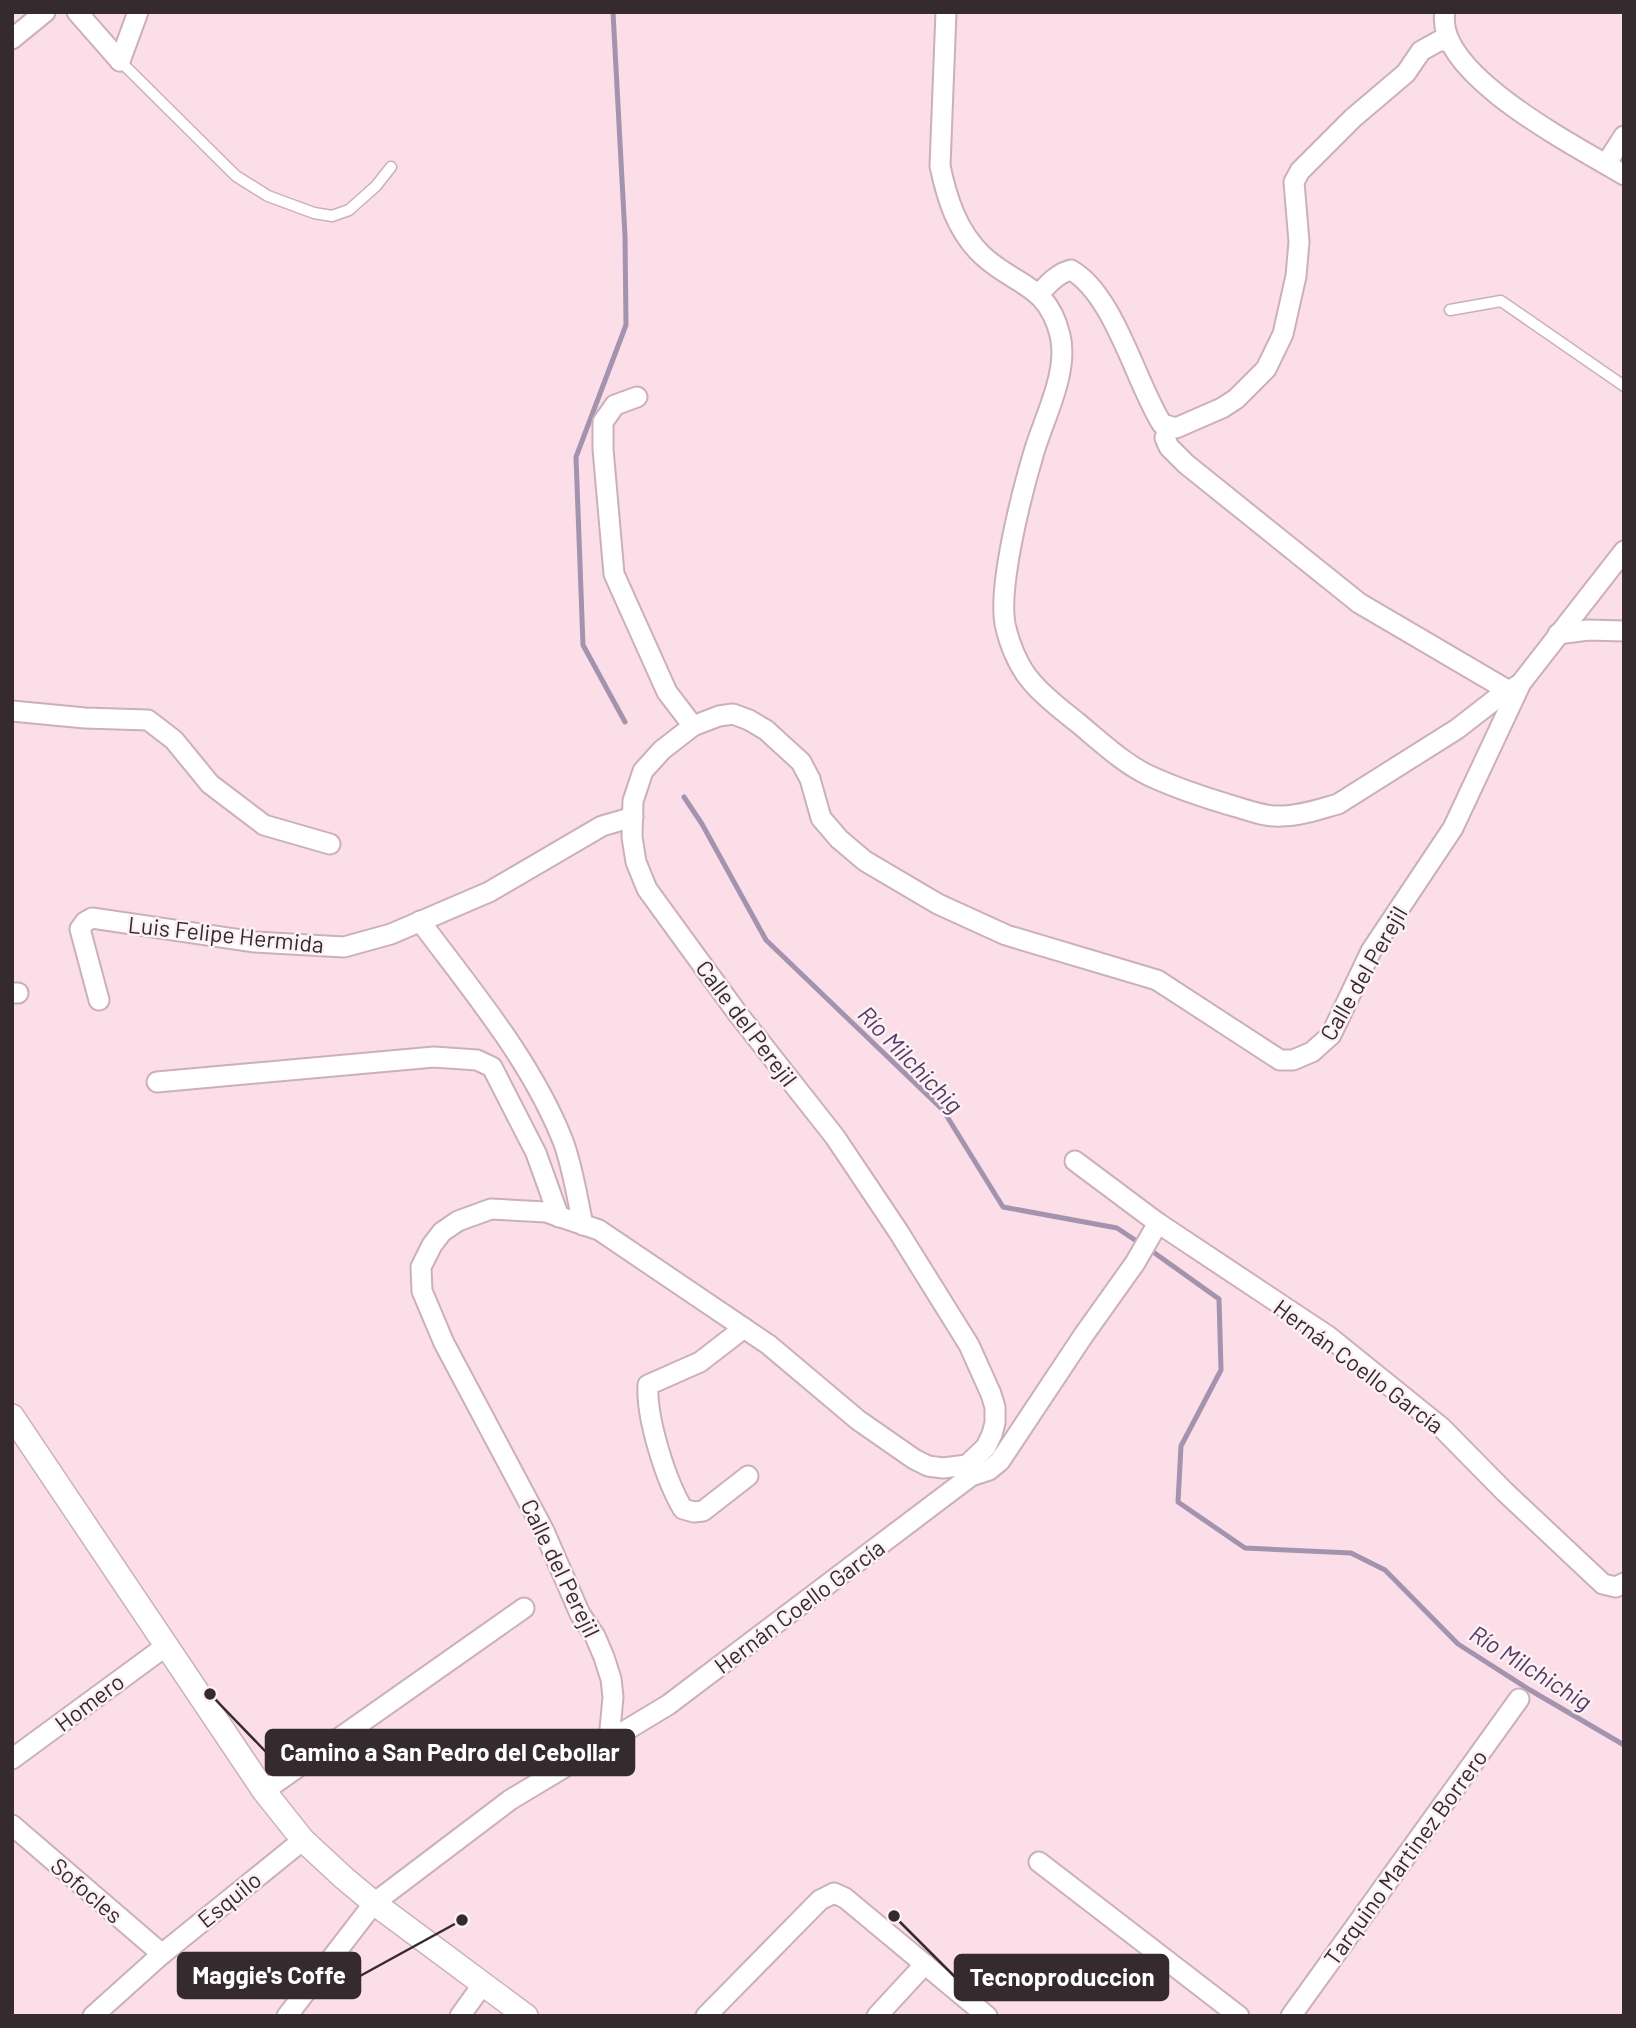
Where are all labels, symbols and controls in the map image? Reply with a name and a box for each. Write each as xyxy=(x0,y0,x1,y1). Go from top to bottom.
street label: Calle del Perejil xyxy=(1313,901,1413,1045)
street label: Luis Felipe Hermida xyxy=(127,910,325,958)
street label: Calle del Perejil xyxy=(691,954,803,1092)
water label: Río Milchichig xyxy=(853,999,969,1119)
street label: Hernán Coello García xyxy=(1268,1293,1450,1439)
street label: Calle del Perejil xyxy=(515,1494,607,1642)
street label: Hernán Coello García xyxy=(708,1533,890,1679)
water label: Río Milchichig xyxy=(1465,1618,1597,1716)
street label: Homero xyxy=(49,1667,129,1737)
callout: Camino a San Pedro del Cebollar xyxy=(266,1730,634,1775)
text: Camino a San Pedro del Cebollar xyxy=(280,1737,620,1766)
street label: Tarquino Martinez Borrero xyxy=(1317,1744,1493,1970)
street label: Sofocles xyxy=(45,1851,129,1929)
street label: Esquilo xyxy=(192,1865,266,1933)
callout: Maggie's Coffe xyxy=(178,1953,360,1998)
callout: Tecnoproduccion xyxy=(955,1955,1168,2000)
text: Maggie's Coffe xyxy=(192,1960,346,1989)
text: Tecnoproduccion xyxy=(969,1962,1155,1991)

